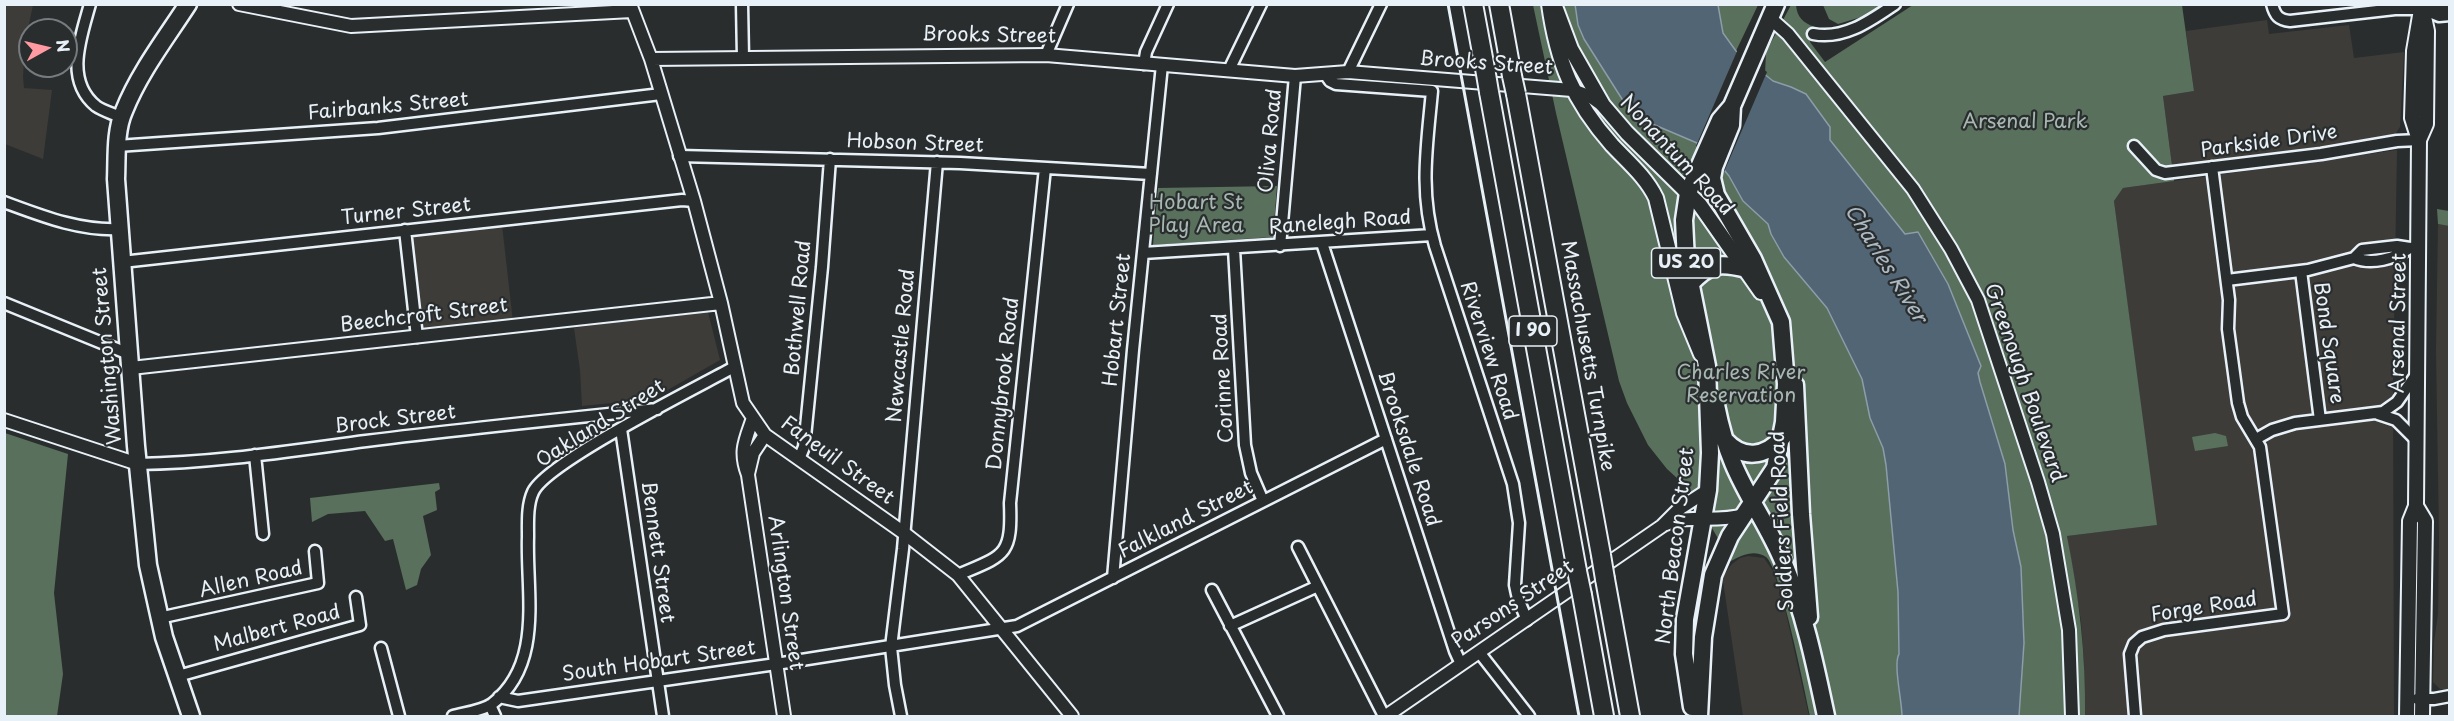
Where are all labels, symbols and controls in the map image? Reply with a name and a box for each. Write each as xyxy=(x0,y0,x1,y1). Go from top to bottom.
north arrow xyxy=(18,18,78,78)
street label: Brooks Street xyxy=(922,23,1056,49)
text: N xyxy=(51,38,77,54)
street label: Brooks Street xyxy=(1418,47,1554,81)
street label: Fairbanks Street xyxy=(307,88,469,126)
street label: Oliva Road xyxy=(1254,88,1288,194)
street label: Nonantum Road xyxy=(1614,91,1738,221)
park label: Arsenal Park xyxy=(1962,110,2088,134)
street label: Parkside Drive xyxy=(2199,121,2339,163)
street label: Hobson Street xyxy=(846,130,984,158)
park label: Hobart St Play Area xyxy=(1148,191,1244,238)
street label: Turner Street xyxy=(340,193,472,231)
water label: Charles River xyxy=(1838,200,1932,328)
street label: Ranelegh Road xyxy=(1268,206,1412,240)
street label: Bothwell Road xyxy=(781,239,817,377)
street label: Massachusetts Turnpike xyxy=(1555,239,1619,473)
road number: US 20 xyxy=(1652,248,1720,278)
street label: Hobart Street xyxy=(1099,252,1137,388)
street label: Arsenal Street xyxy=(2386,253,2412,393)
street label: Washington Street xyxy=(88,266,128,446)
street label: Newcastle Road xyxy=(883,268,921,424)
street label: Riverview Road xyxy=(1454,278,1522,424)
street label: Greenough Boulevard xyxy=(1979,281,2069,485)
street label: Bond Square xyxy=(2308,281,2348,405)
street label: Beechcroft Street xyxy=(339,294,509,338)
street label: Donnybrook Road xyxy=(983,296,1025,472)
street label: Corinne Road xyxy=(1209,312,1239,444)
road number: I 90 xyxy=(1509,316,1557,346)
park label: Charles River Reservation xyxy=(1677,361,1805,408)
street label: Brooksdale Road xyxy=(1372,368,1444,530)
street label: Oakland Street xyxy=(532,375,670,473)
street label: Brock Street xyxy=(333,401,457,439)
street label: Faneuil Street xyxy=(776,412,898,510)
street label: Soldiers Field Road xyxy=(1766,430,1800,612)
street label: North Beacon Street xyxy=(1652,446,1700,646)
street label: Falkland Street xyxy=(1115,476,1257,564)
street label: Bennett Street xyxy=(635,480,679,624)
street label: Arlington Street xyxy=(762,514,808,672)
street label: Parsons Street xyxy=(1447,555,1579,655)
street label: Allen Road xyxy=(197,556,305,604)
street label: Forge Road xyxy=(2149,588,2259,628)
street label: Malbert Road xyxy=(211,601,343,657)
street label: South Hobart Street xyxy=(561,637,757,687)

